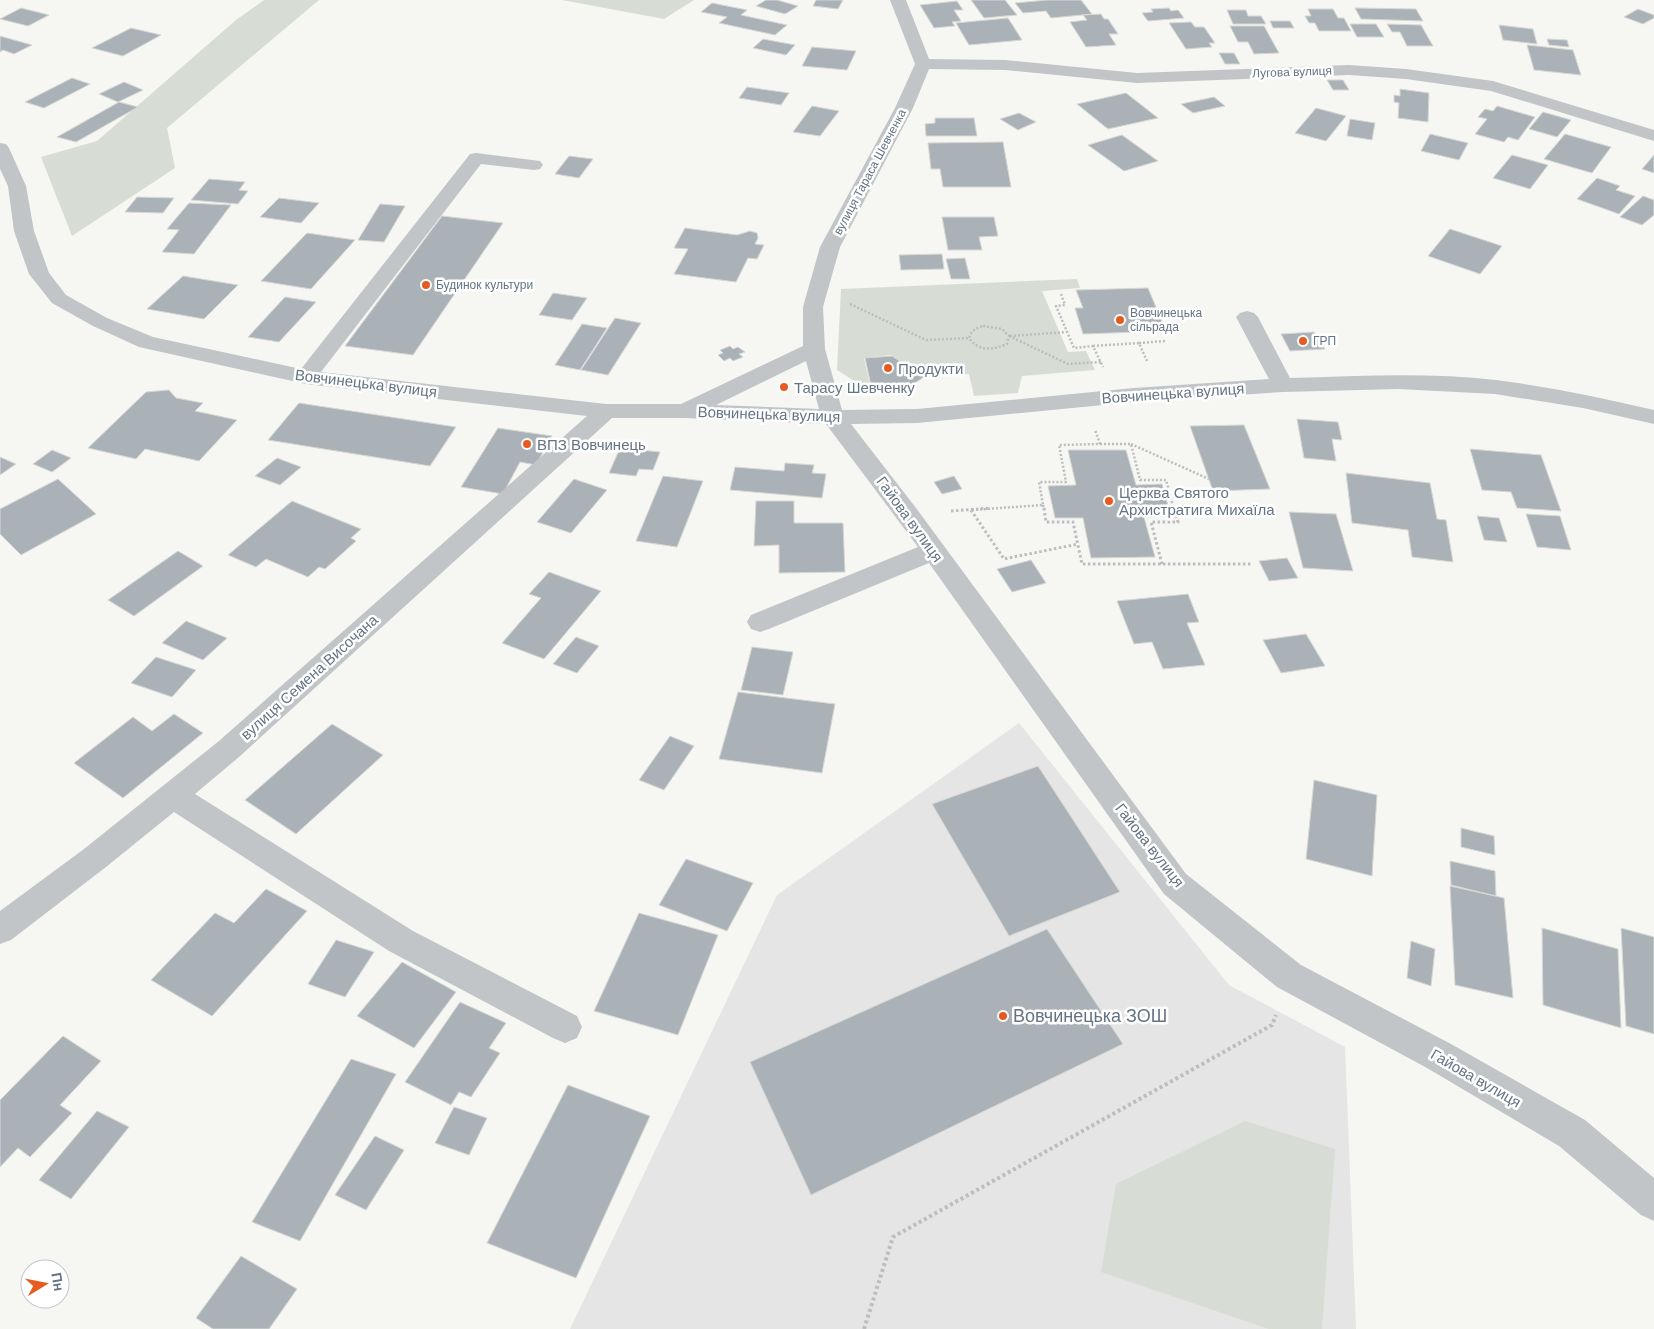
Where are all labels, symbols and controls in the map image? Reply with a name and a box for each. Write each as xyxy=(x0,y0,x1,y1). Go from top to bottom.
street label: Лугова вулиця xyxy=(1252,64,1332,80)
street label: вулиця Тараса Шевченка xyxy=(831,106,909,237)
place label: Будинок культури xyxy=(436,278,533,292)
marker: Будинок культури xyxy=(420,279,432,291)
place label: Вовчинецька сільрада xyxy=(1130,306,1202,334)
marker: Вовчинецька сільрада xyxy=(1114,314,1126,326)
place label: ГРП xyxy=(1313,334,1336,348)
marker: ГРП xyxy=(1297,335,1309,347)
place label: Продукти xyxy=(898,360,963,377)
marker: Продукти xyxy=(882,362,894,374)
street label: Вовчинецька вулиця xyxy=(294,366,438,400)
place label: Тарасу Шевченку xyxy=(794,379,915,396)
street label: Вовчинецька вулиця xyxy=(1101,380,1245,406)
marker: Тарасу Шевченку xyxy=(778,381,790,393)
street label: Вовчинецька вулиця xyxy=(697,403,841,425)
place label: ВПЗ Вовчинець xyxy=(537,436,646,453)
marker: ВПЗ Вовчинець xyxy=(521,438,533,450)
street label: Гайова вулиця xyxy=(873,473,947,565)
place label: Церква Святого Архистратига Михаїла xyxy=(1119,484,1275,518)
marker: Церква Святого Архистратига Михаїла xyxy=(1103,495,1115,507)
street label: вулиця Семена Височана xyxy=(237,611,381,743)
street label: Гайова вулиця xyxy=(1112,800,1188,890)
place label: Вовчинецька ЗОШ xyxy=(1013,1006,1167,1026)
marker: Вовчинецька ЗОШ xyxy=(997,1010,1009,1022)
street label: Гайова вулиця xyxy=(1428,1045,1524,1111)
north arrow xyxy=(20,1259,70,1309)
text: Пн xyxy=(48,1271,67,1292)

